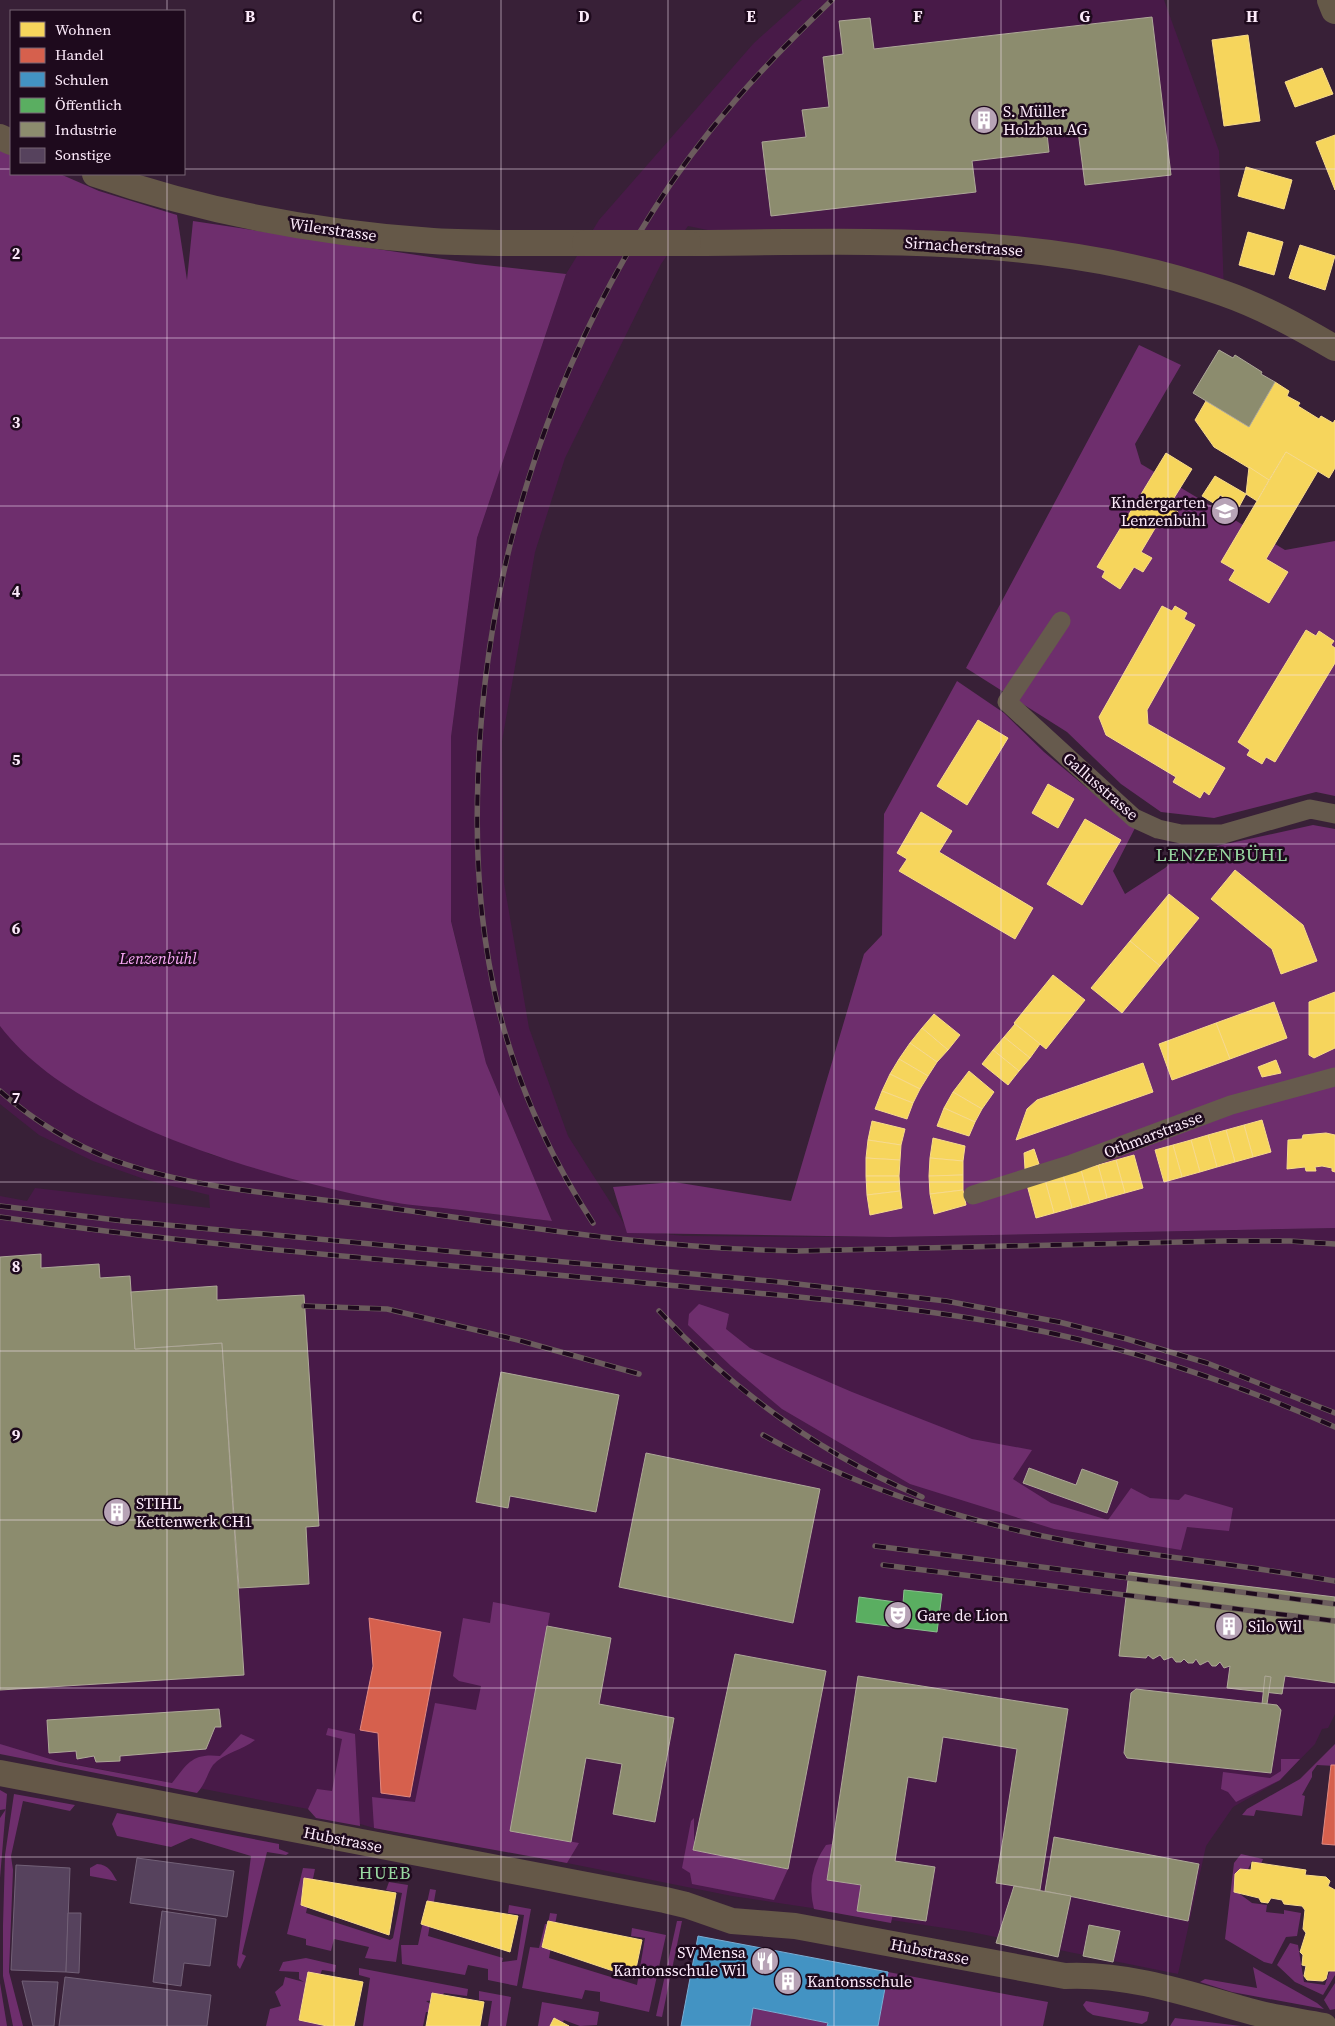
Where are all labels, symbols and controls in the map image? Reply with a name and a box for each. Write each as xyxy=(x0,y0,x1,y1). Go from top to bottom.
text: B xyxy=(245,5,256,27)
text: C xyxy=(412,5,422,27)
text: D xyxy=(578,5,590,27)
text: E xyxy=(746,5,756,27)
text: F xyxy=(913,5,923,27)
text: G xyxy=(1080,5,1091,27)
text: H xyxy=(1246,5,1258,27)
legend xyxy=(10,10,185,175)
text: Wohnen xyxy=(55,19,111,40)
text: Handel xyxy=(55,44,104,65)
text: Schulen xyxy=(55,69,109,90)
text: Öffentlich xyxy=(55,94,122,115)
place label: S. Müller Holzbau AG xyxy=(1003,100,1087,140)
building icon: S. Müller Holzbau AG xyxy=(969,105,999,135)
text: Industrie xyxy=(55,119,117,140)
text: Sonstige xyxy=(55,144,111,165)
street label: Wilerstrasse xyxy=(288,212,378,246)
street label: Sirnacherstrasse xyxy=(904,231,1024,261)
text: 2 xyxy=(12,242,21,264)
text: 3 xyxy=(12,411,21,433)
place label: Kindergarten Lenzenbühl xyxy=(1111,491,1206,531)
school or university icon: Kindergarten Lenzenbühl xyxy=(1210,496,1240,526)
text: 4 xyxy=(12,580,21,602)
street label: Gallusstrasse xyxy=(1058,747,1144,825)
text: 5 xyxy=(12,748,21,770)
district label: LENZENBÜHL xyxy=(1155,841,1289,867)
text: 6 xyxy=(12,917,21,939)
park label: Lenzenbühl xyxy=(118,947,197,969)
text: 7 xyxy=(12,1086,21,1108)
street label: Othmarstrasse xyxy=(1100,1105,1206,1163)
text: 8 xyxy=(12,1255,20,1277)
text: 9 xyxy=(12,1424,21,1446)
place label: STIHL Kettenwerk CH1 xyxy=(136,1492,252,1532)
building icon: STIHL Kettenwerk CH1 xyxy=(102,1497,132,1527)
theatre icon: Gare de Lion xyxy=(883,1600,913,1630)
place label: Gare de Lion xyxy=(917,1604,1009,1626)
building icon: Silo Wil xyxy=(1214,1611,1244,1641)
place label: Silo Wil xyxy=(1248,1615,1303,1637)
street label: Hubstrasse xyxy=(302,1821,384,1857)
district label: HUEB xyxy=(358,1860,412,1885)
street label: Hubstrasse xyxy=(889,1933,971,1969)
place label: SV Mensa Kantonsschule Wil xyxy=(613,1941,747,1981)
restaurant icon: SV Mensa Kantonsschule Wil xyxy=(750,1946,780,1976)
building icon: Kantonsschule xyxy=(773,1966,803,1996)
place label: Kantonsschule xyxy=(807,1970,912,1992)

